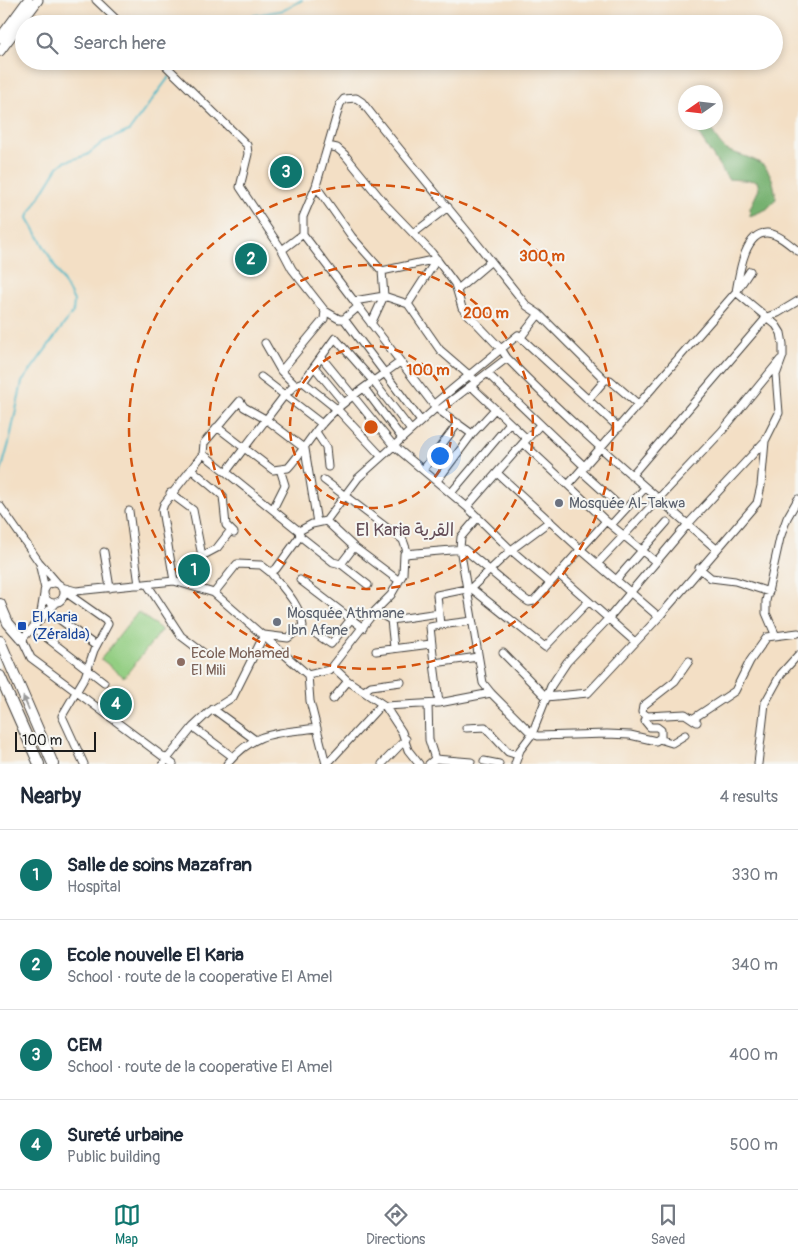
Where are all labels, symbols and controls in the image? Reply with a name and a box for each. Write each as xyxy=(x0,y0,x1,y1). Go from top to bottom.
search box xyxy=(15,15,783,70)
icon: search xyxy=(33,29,61,57)
text: Search here xyxy=(73,31,166,55)
north arrow xyxy=(678,85,723,130)
pin: 3 xyxy=(270,153,302,191)
pin: 2 xyxy=(235,240,267,278)
text: 300 m xyxy=(519,247,565,266)
text: 200 m xyxy=(463,304,509,323)
text: 100 m xyxy=(407,361,449,380)
centre of rings xyxy=(362,418,380,436)
your location xyxy=(427,443,453,469)
place label: Mosquée Al-Takwa xyxy=(569,494,685,513)
marker: Mosquée Al-Takwa xyxy=(553,497,565,509)
district label: El Karia القرية xyxy=(356,519,454,542)
pin: 1 xyxy=(178,551,210,589)
place label: Mosquée Athmane Ibn Afane xyxy=(287,604,405,640)
place label: El Karia (Zéralda) xyxy=(32,608,91,644)
marker: Mosquée Athmane Ibn Afane xyxy=(271,616,283,628)
marker: El Karia (Zéralda) xyxy=(16,620,28,632)
place label: Ecole Mohamed El Mili xyxy=(191,644,290,680)
marker: Ecole Mohamed El Mili xyxy=(175,656,187,668)
pin: 4 xyxy=(100,685,132,723)
one-way arrow xyxy=(22,696,30,710)
scale bar xyxy=(15,729,96,752)
text: 100 m xyxy=(22,732,62,749)
text: Nearby xyxy=(20,783,81,810)
text: 4 results xyxy=(720,787,778,807)
text: Salle de soins Mazafran xyxy=(67,853,252,877)
text: 1 xyxy=(33,865,39,885)
text: 330 m xyxy=(732,865,778,885)
text: Hospital xyxy=(67,877,121,897)
text: Ecole nouvelle El Karia xyxy=(67,943,244,967)
text: 2 xyxy=(32,955,40,975)
text: 340 m xyxy=(731,955,778,975)
text: School · route de la cooperative El Amel xyxy=(67,967,332,987)
text: CEM xyxy=(67,1033,102,1057)
text: 3 xyxy=(32,1045,40,1065)
text: 400 m xyxy=(729,1045,778,1065)
text: School · route de la cooperative El Amel xyxy=(67,1057,332,1077)
text: Sureté urbaine xyxy=(67,1123,183,1147)
text: 4 xyxy=(31,1135,41,1155)
text: 500 m xyxy=(730,1135,778,1155)
text: Public building xyxy=(67,1147,160,1167)
tab: Map xyxy=(113,1201,141,1248)
tab: Directions xyxy=(366,1201,425,1248)
tab: Saved xyxy=(651,1201,685,1248)

